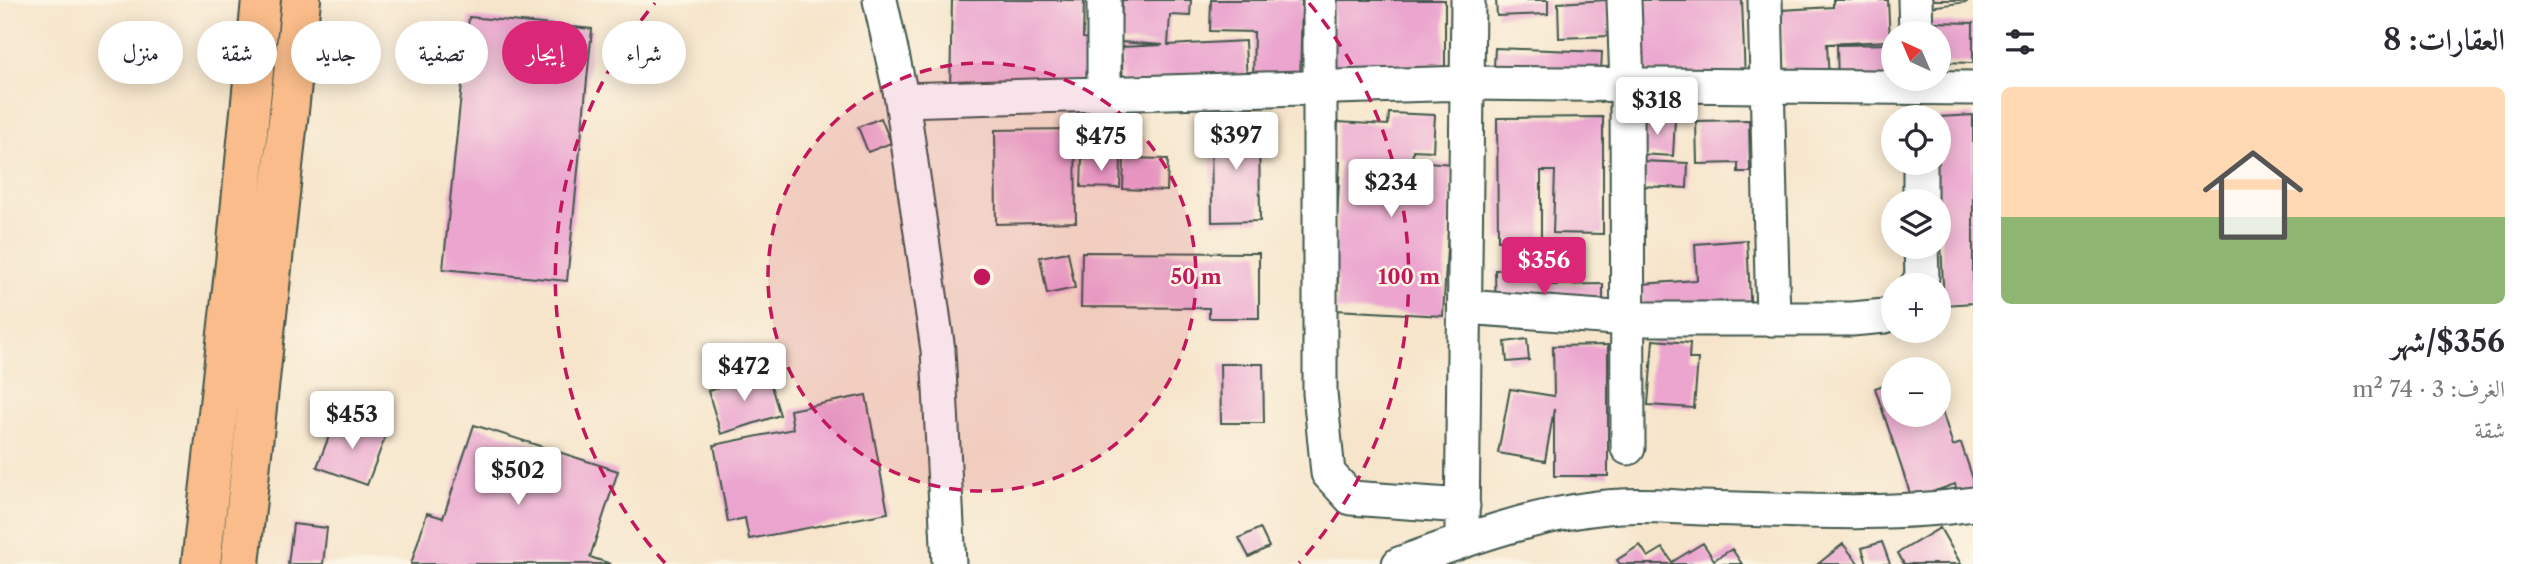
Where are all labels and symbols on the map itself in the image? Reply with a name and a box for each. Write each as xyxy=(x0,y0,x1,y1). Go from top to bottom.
north arrow xyxy=(1881,21,1951,91)
pin: $318 xyxy=(1616,78,1698,137)
pin: $397 xyxy=(1195,113,1277,172)
pin: $475 xyxy=(1060,114,1142,173)
pin: $234 xyxy=(1350,160,1432,219)
pin: $356 xyxy=(1503,238,1585,297)
text: 50 m xyxy=(1170,264,1222,289)
text: 100 m xyxy=(1378,264,1440,289)
centre of rings xyxy=(970,265,994,289)
pin: $472 xyxy=(703,344,785,403)
pin: $453 xyxy=(311,392,393,451)
pin: $502 xyxy=(477,448,559,507)

